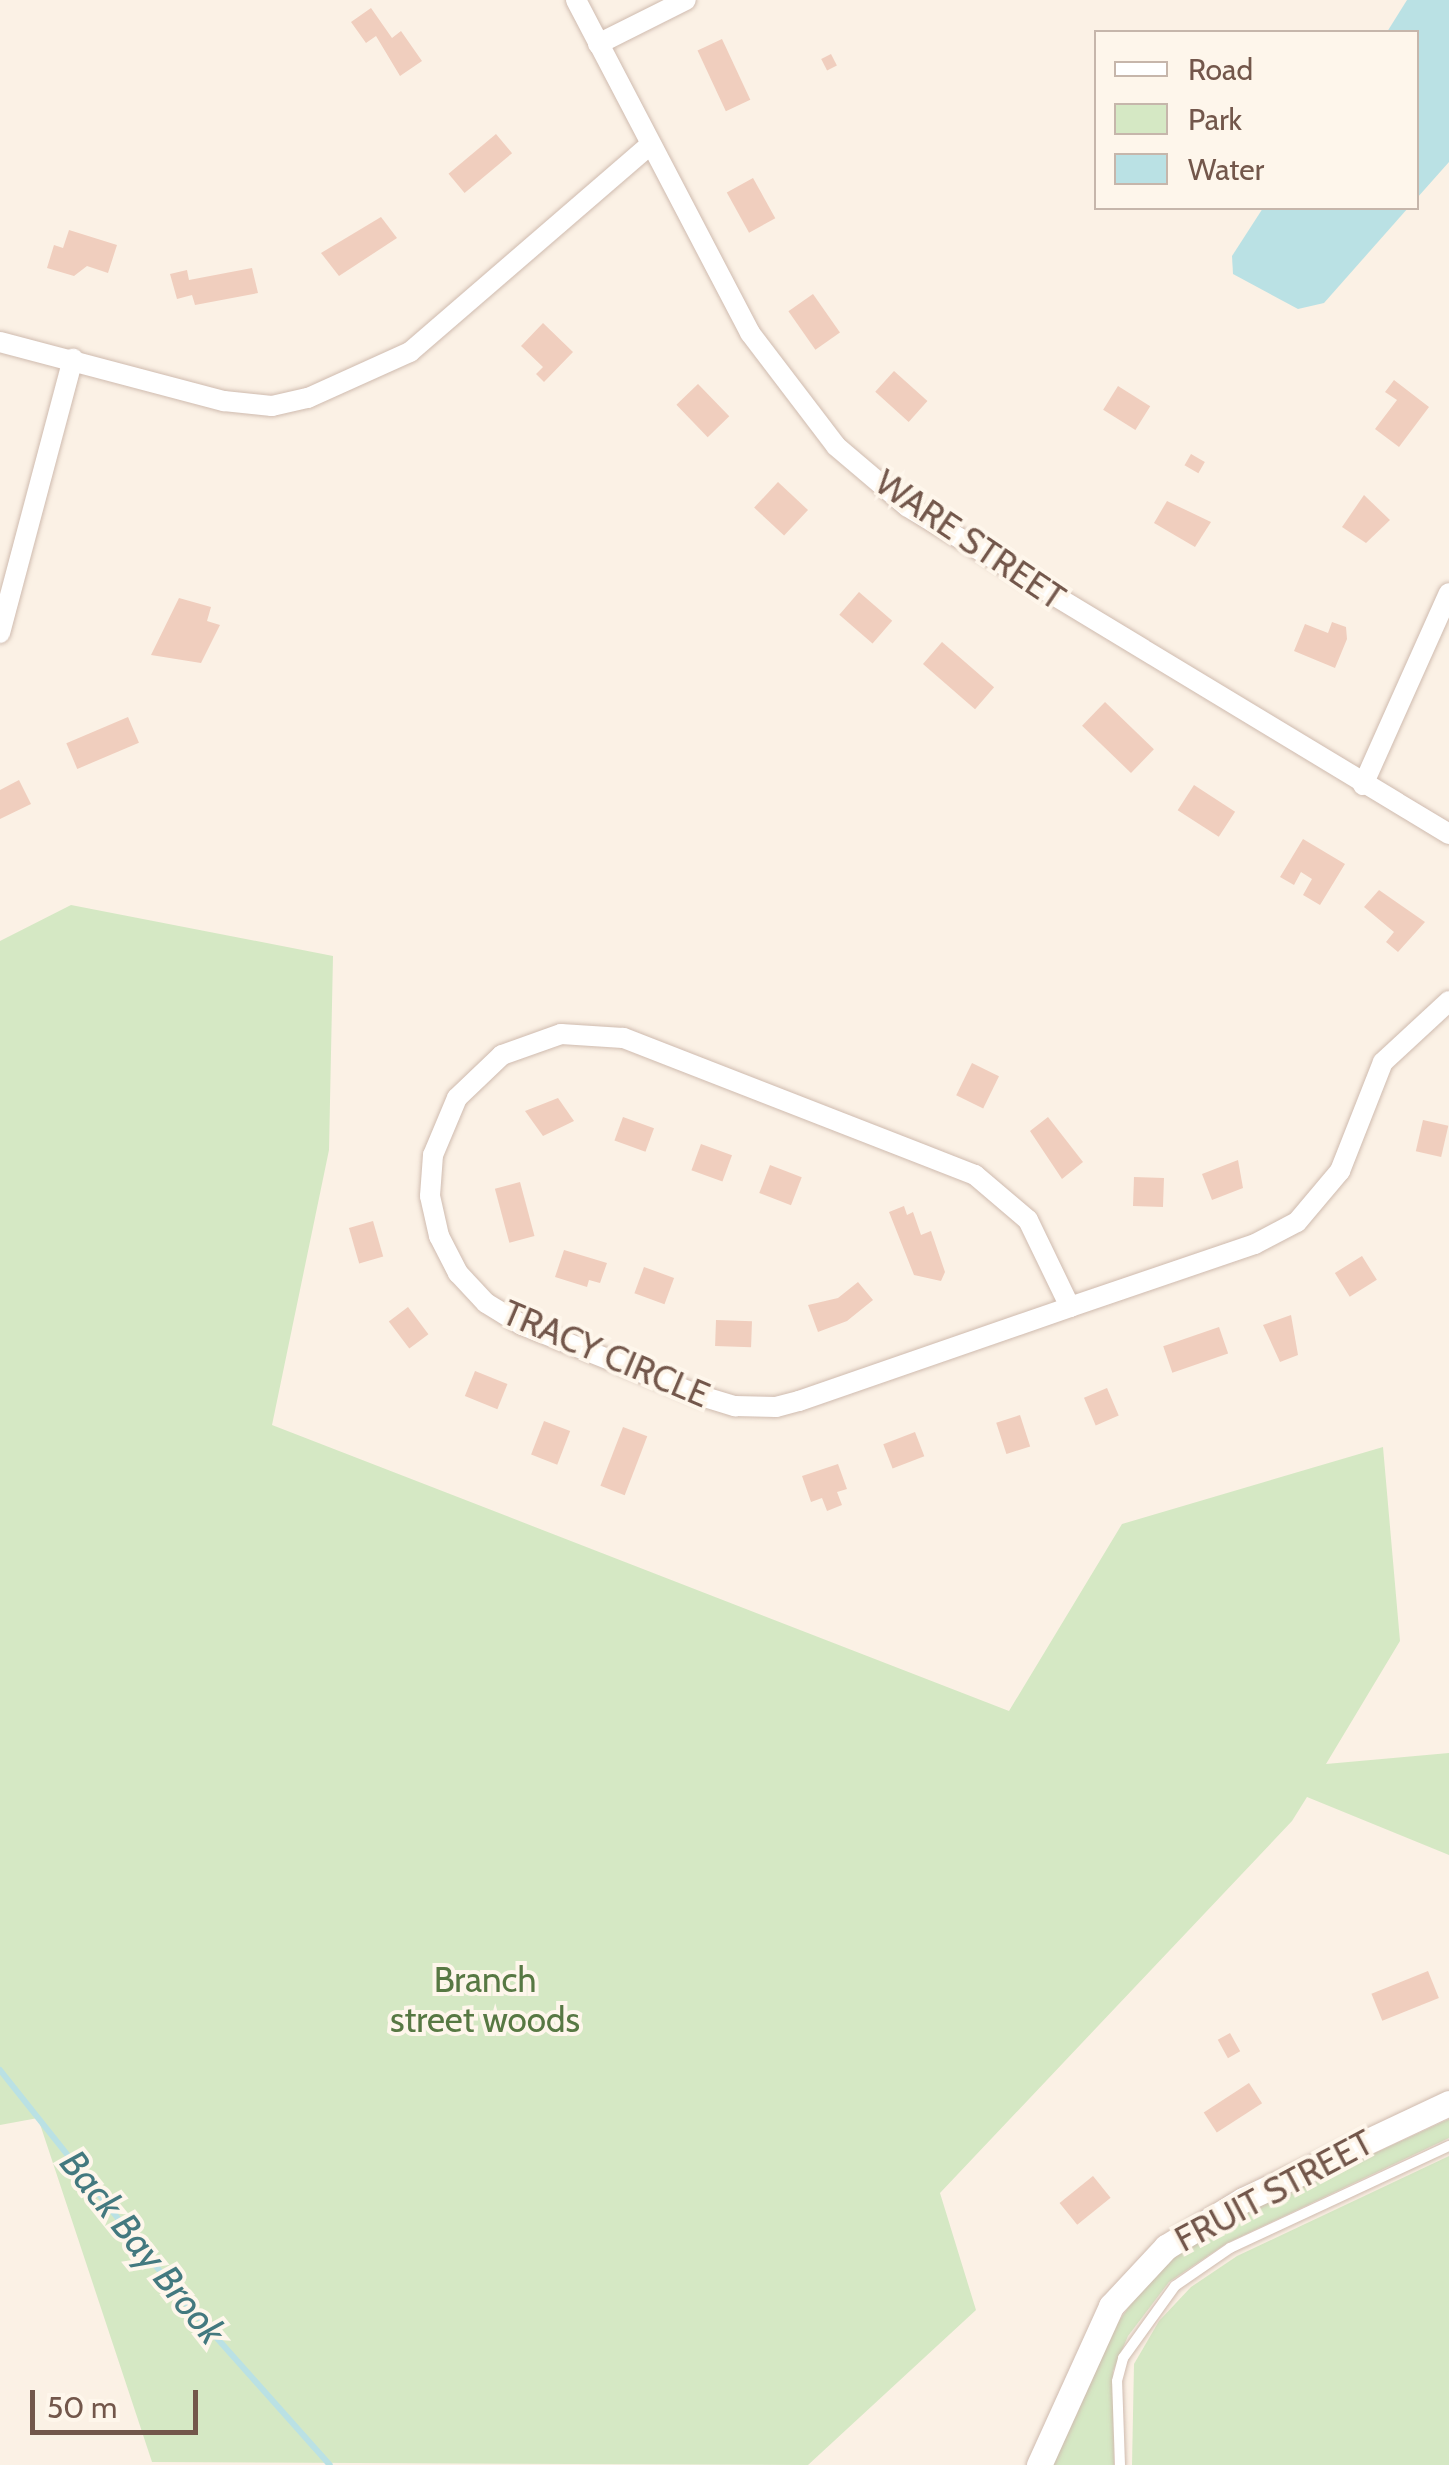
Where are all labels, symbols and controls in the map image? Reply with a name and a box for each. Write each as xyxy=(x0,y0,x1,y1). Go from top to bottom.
legend xyxy=(1094,30,1419,210)
text: Road xyxy=(1188,51,1253,88)
text: Park xyxy=(1188,101,1242,138)
text: Water xyxy=(1188,151,1264,188)
street label: WARE STREET xyxy=(867,461,1073,619)
street label: TRACY CIRCLE xyxy=(496,1292,716,1416)
park label: Branch street woods xyxy=(390,1959,580,2041)
street label: FRUIT STREET xyxy=(1168,2121,1380,2261)
water label: Back Bay Brook xyxy=(51,2141,235,2353)
scale bar xyxy=(35,2370,202,2432)
text: 50 m xyxy=(47,2389,117,2426)

